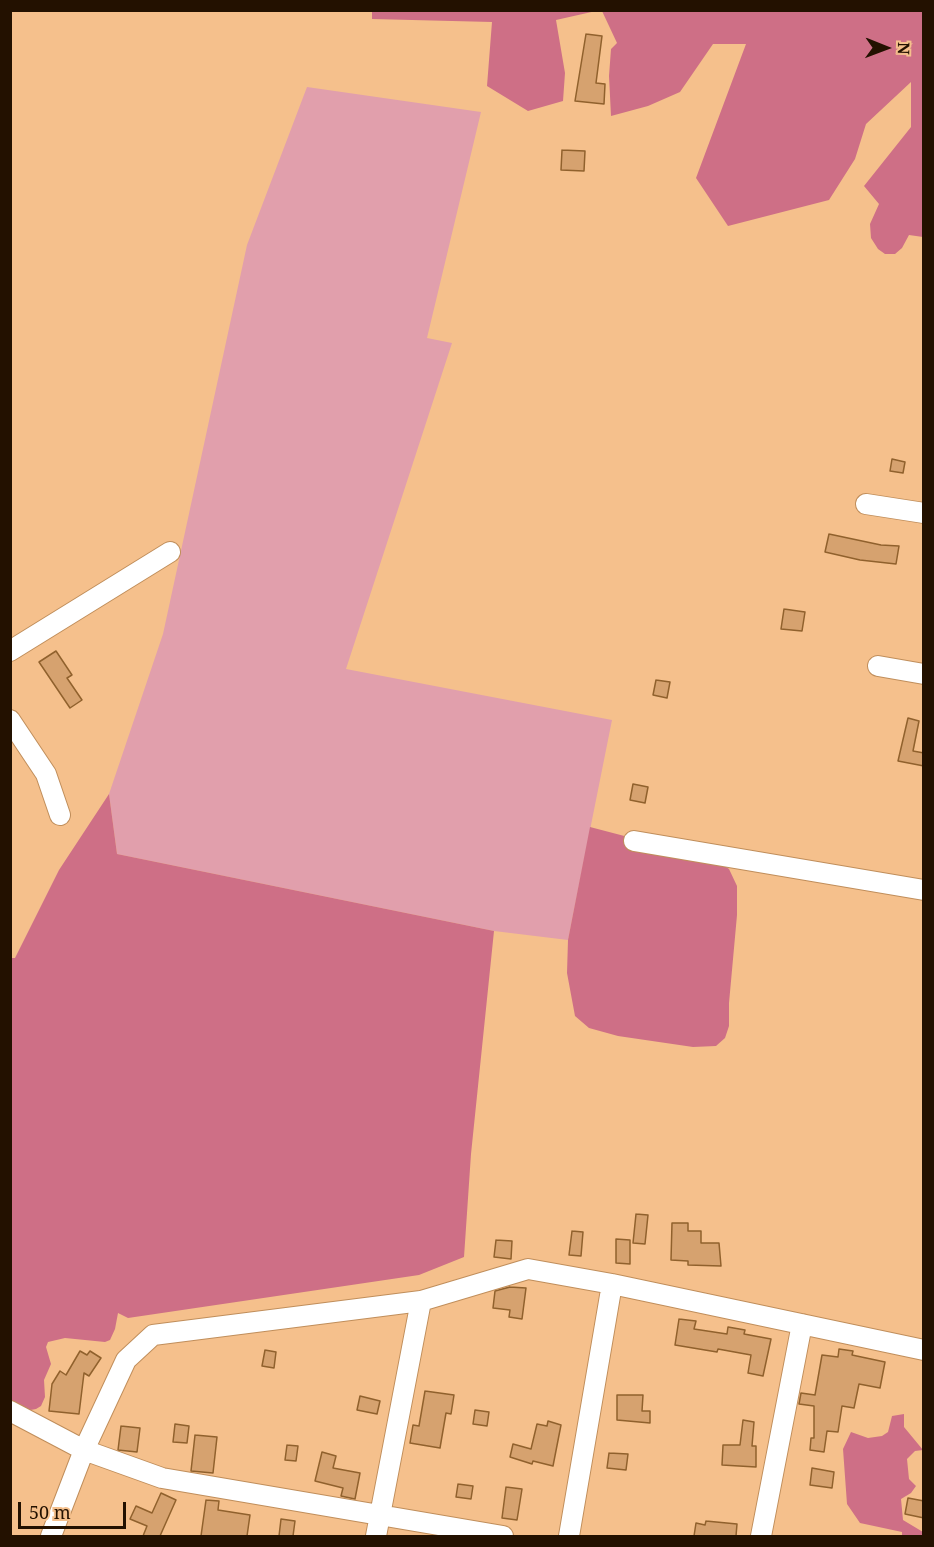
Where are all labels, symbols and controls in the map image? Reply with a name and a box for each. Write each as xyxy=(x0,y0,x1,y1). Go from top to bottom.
north arrow xyxy=(856,18,916,78)
text: N xyxy=(893,42,915,55)
scale bar xyxy=(21,1490,129,1528)
text: 50 m xyxy=(29,1500,71,1524)

